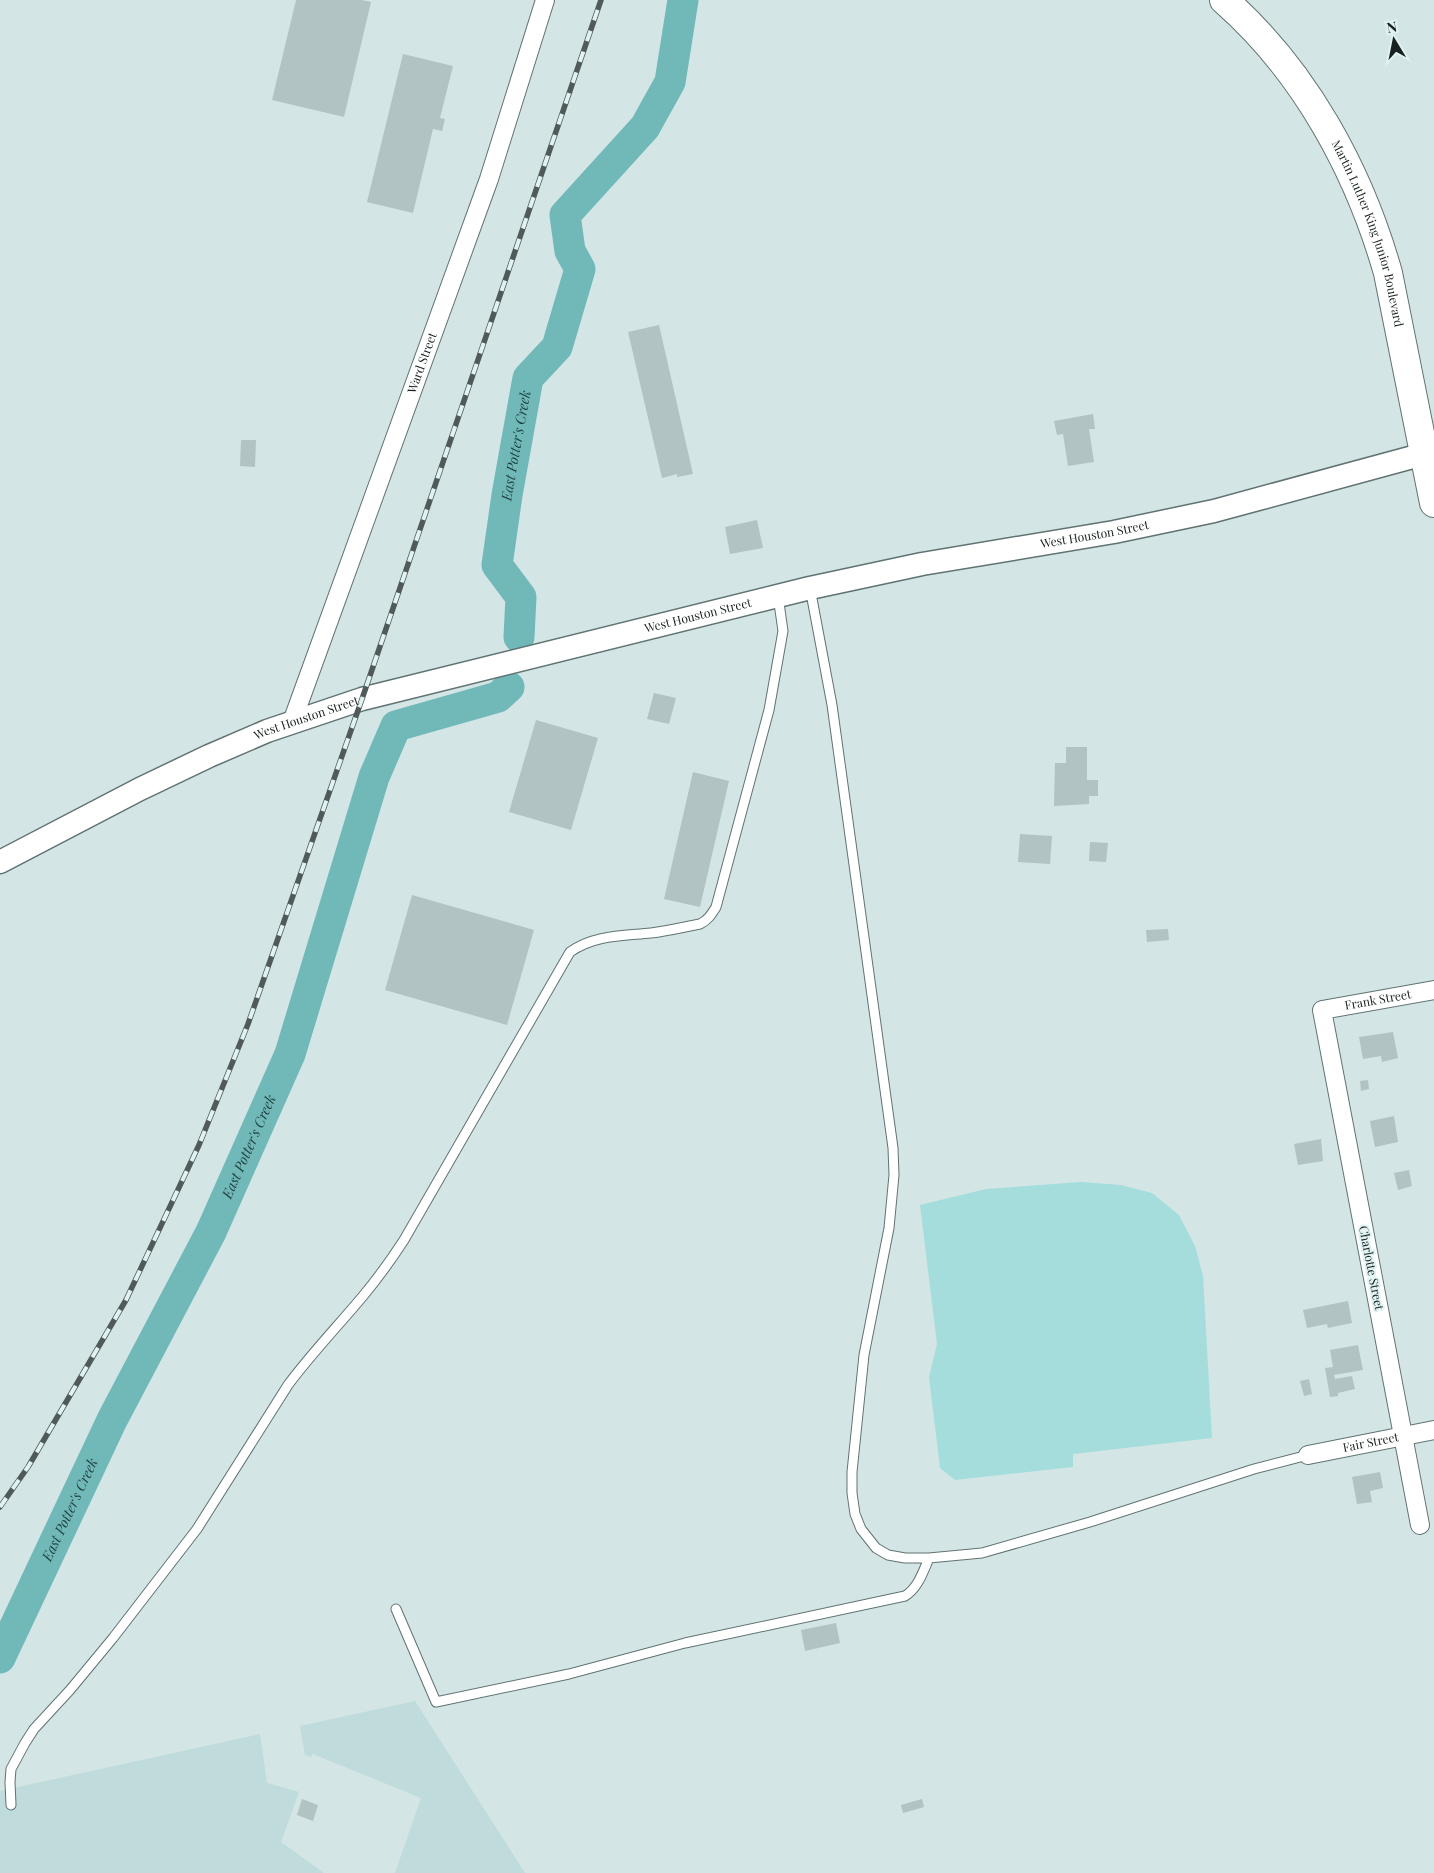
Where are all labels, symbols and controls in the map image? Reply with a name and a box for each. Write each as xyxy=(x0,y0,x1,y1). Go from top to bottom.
north arrow xyxy=(1369,15,1419,65)
text: N xyxy=(1385,16,1398,37)
street label: Martin Luther King Junior Boulevard xyxy=(1329,137,1408,328)
street label: Ward Street xyxy=(403,329,440,396)
water label: East Potter's Creek xyxy=(496,389,535,503)
street label: West Houston Street xyxy=(1038,516,1151,551)
street label: West Houston Street xyxy=(642,594,754,636)
street label: West Houston Street xyxy=(250,691,361,743)
street label: Frank Street xyxy=(1343,985,1413,1013)
water label: East Potter's Creek xyxy=(217,1091,280,1202)
street label: Charlotte Street xyxy=(1356,1224,1388,1312)
street label: Fair Street xyxy=(1341,1428,1401,1455)
water label: East Potter's Creek xyxy=(37,1455,102,1565)

